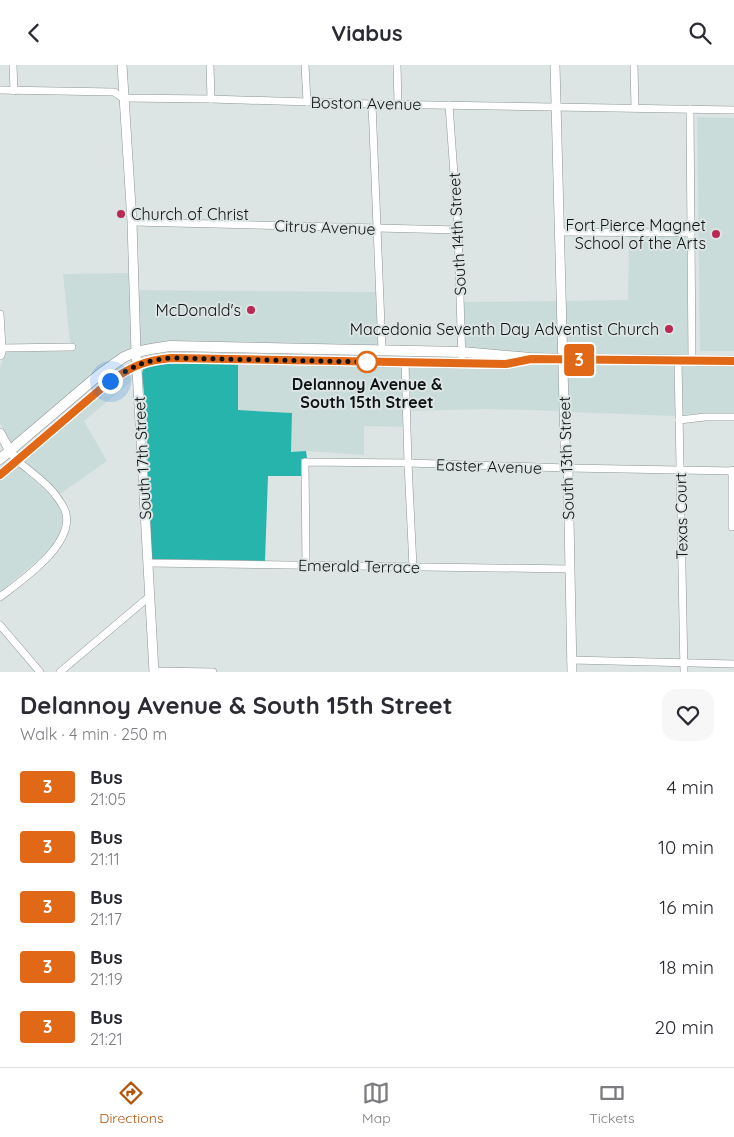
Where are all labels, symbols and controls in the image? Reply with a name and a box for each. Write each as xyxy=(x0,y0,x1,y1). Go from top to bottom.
icon: back xyxy=(20,19,48,47)
text: Viabus xyxy=(331,19,403,47)
icon: search xyxy=(686,19,714,47)
street label: Boston Avenue xyxy=(310,92,422,114)
street label: South 14th Street xyxy=(444,172,470,296)
place label: Church of Christ xyxy=(131,204,249,224)
marker: Church of Christ xyxy=(115,208,127,220)
street label: Citrus Avenue xyxy=(274,215,376,239)
place label: Fort Pierce Magnet School of the Arts xyxy=(565,215,706,253)
marker: Fort Pierce Magnet School of the Arts xyxy=(710,228,722,240)
place label: McDonald's xyxy=(155,300,241,320)
marker: McDonald's xyxy=(245,304,257,316)
place label: Macedonia Seventh Day Adventist Church xyxy=(350,319,659,339)
marker: Macedonia Seventh Day Adventist Church xyxy=(663,323,675,335)
line badge: 3 xyxy=(563,344,595,376)
text: 3 xyxy=(574,348,584,371)
marker: Delannoy Avenue & South 15th Street xyxy=(356,351,378,373)
your location xyxy=(98,369,123,394)
place label: Delannoy Avenue & South 15th Street xyxy=(292,374,442,412)
street label: South 17th Street xyxy=(129,396,155,520)
street label: South 13th Street xyxy=(554,396,578,520)
street label: Easter Avenue xyxy=(436,454,542,478)
street label: Texas Court xyxy=(670,472,692,560)
street label: Emerald Terrace xyxy=(298,555,420,577)
button: heart xyxy=(662,689,714,741)
text: Delannoy Avenue & South 15th Street xyxy=(20,690,453,720)
text: Walk · 4 min · 250 m xyxy=(20,724,167,744)
text: Bus xyxy=(90,765,123,789)
text: 3 xyxy=(43,775,52,798)
text: 4 min xyxy=(666,775,714,799)
text: 21:05 xyxy=(90,789,126,809)
text: Bus xyxy=(90,825,123,849)
text: 3 xyxy=(43,835,52,858)
text: 10 min xyxy=(658,835,714,859)
text: 21:11 xyxy=(90,849,120,869)
text: Bus xyxy=(90,885,123,909)
text: 3 xyxy=(43,895,52,918)
text: 16 min xyxy=(659,895,714,919)
text: 21:17 xyxy=(90,909,122,929)
text: Bus xyxy=(90,945,123,969)
text: 3 xyxy=(43,955,52,978)
text: 18 min xyxy=(659,955,714,979)
text: 21:19 xyxy=(90,969,123,989)
text: Bus xyxy=(90,1005,123,1029)
text: 3 xyxy=(43,1015,52,1038)
text: 20 min xyxy=(655,1015,714,1039)
text: 21:21 xyxy=(90,1029,123,1049)
tab: Directions xyxy=(99,1079,163,1127)
tab: Map xyxy=(362,1079,391,1127)
tab: Tickets xyxy=(589,1079,635,1127)

